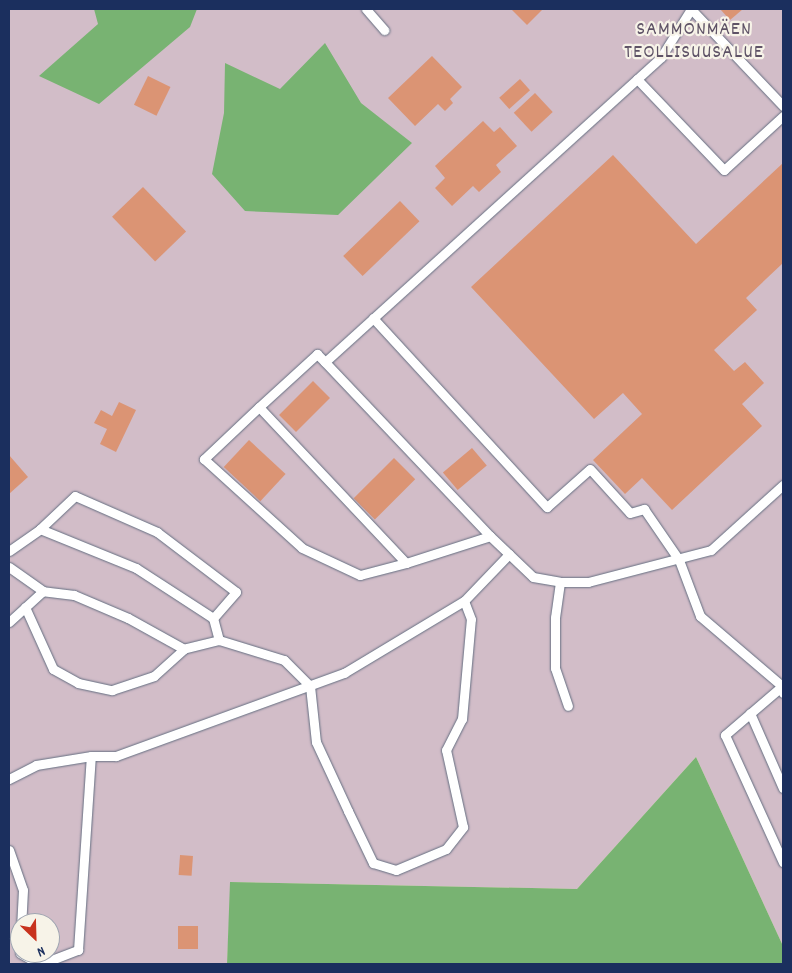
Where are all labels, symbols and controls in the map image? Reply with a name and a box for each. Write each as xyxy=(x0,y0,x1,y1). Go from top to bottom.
district label: SAMMONMÄEN TEOLLISUUSALUE xyxy=(622,19,766,66)
north arrow xyxy=(10,913,60,963)
text: N xyxy=(33,940,48,961)

